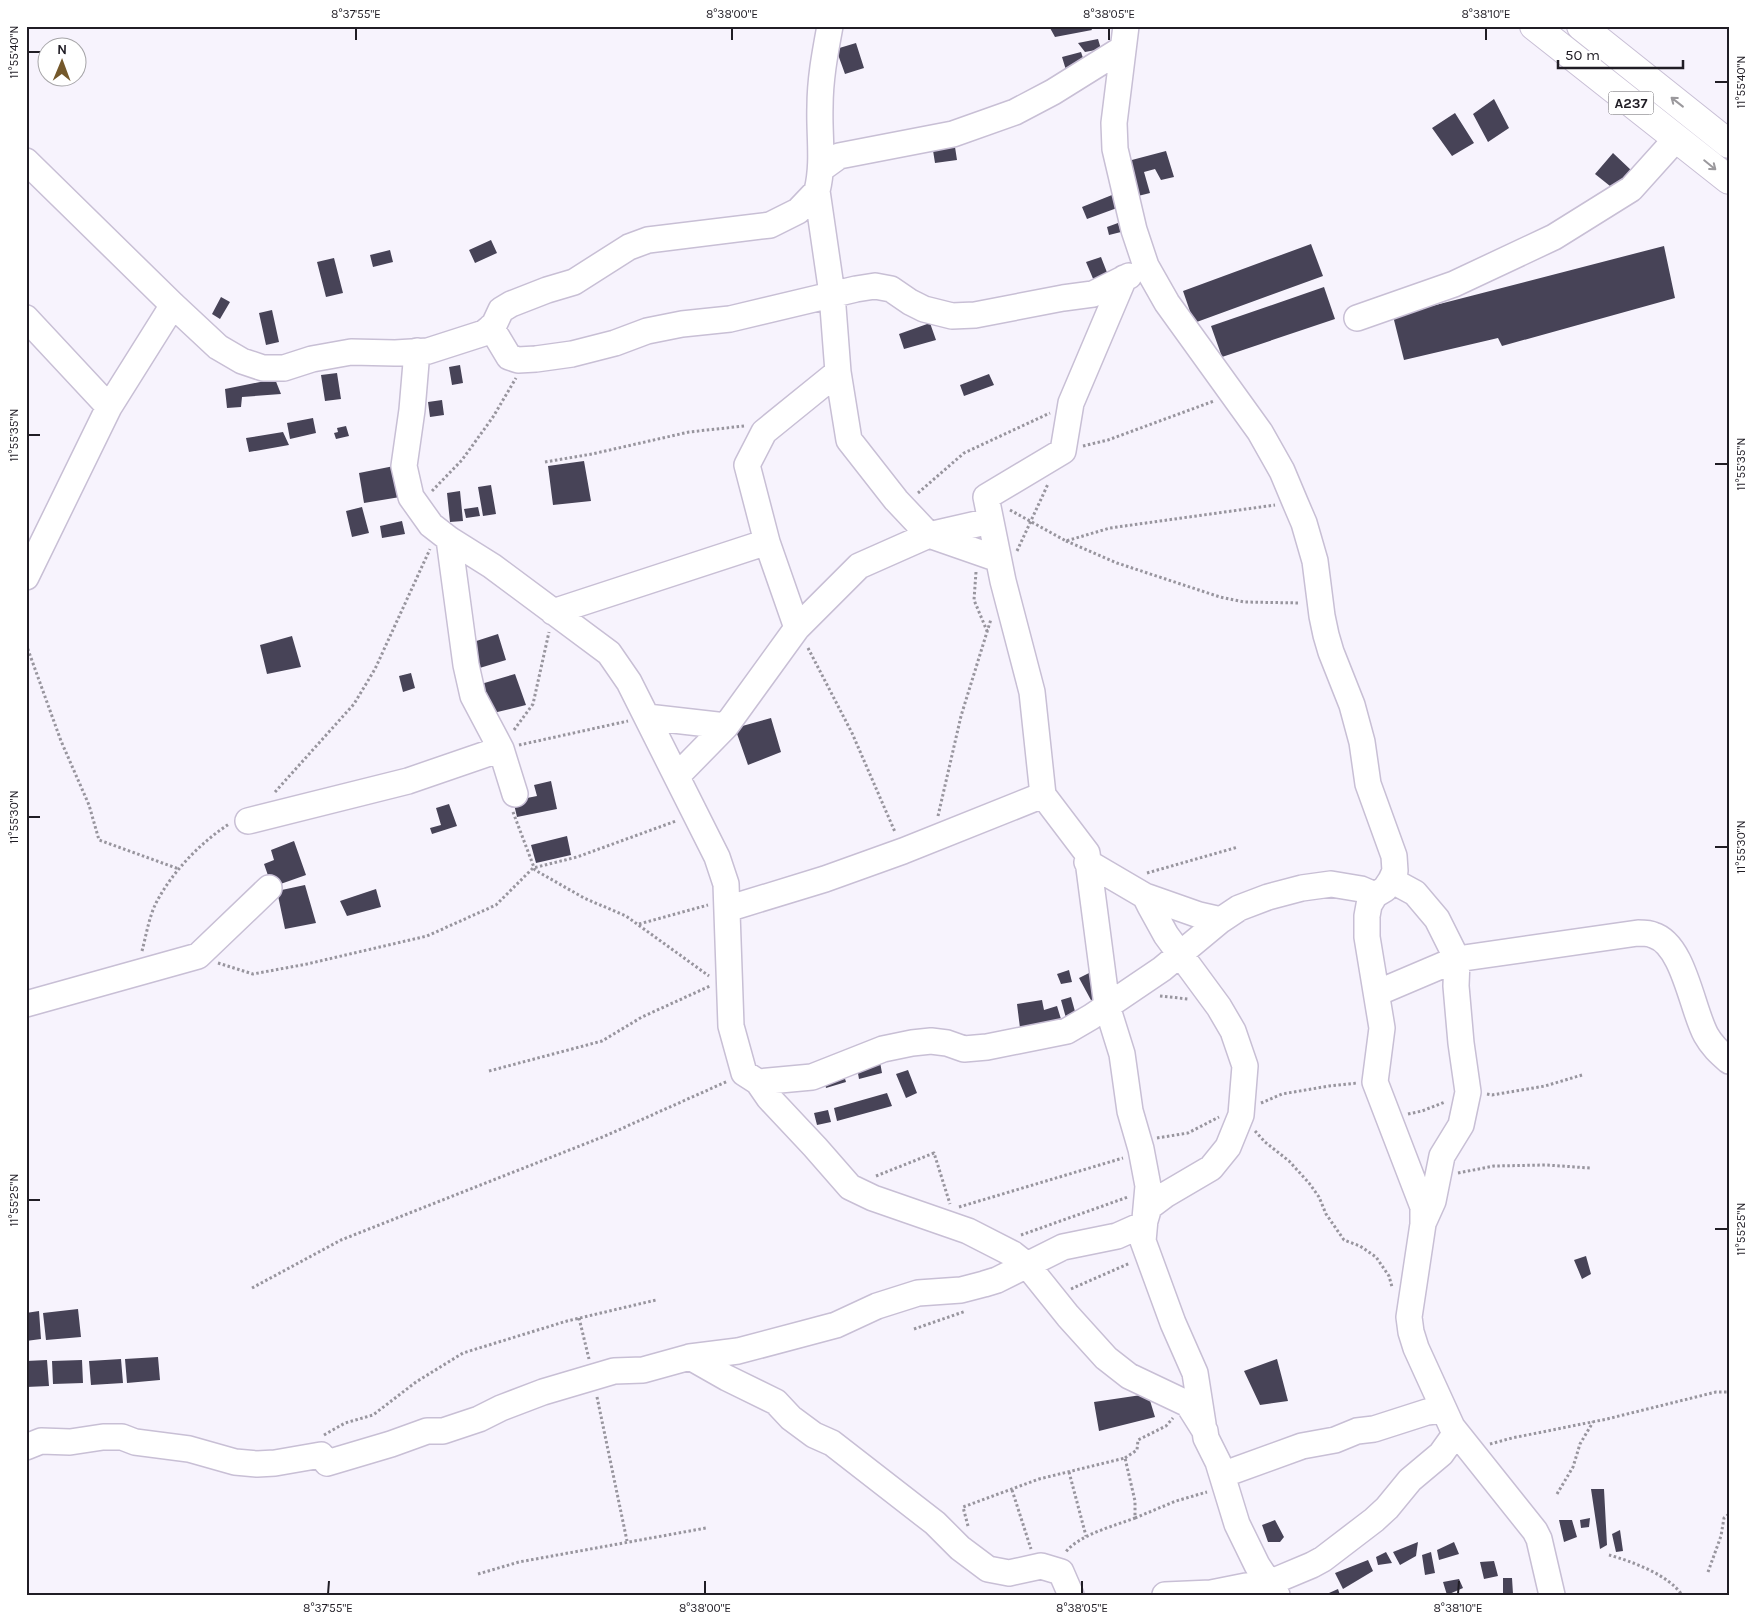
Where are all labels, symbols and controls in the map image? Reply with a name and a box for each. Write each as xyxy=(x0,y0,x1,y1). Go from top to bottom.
text: 8°37'55"E xyxy=(331,7,381,21)
text: 8°38'00"E xyxy=(706,7,758,21)
text: 8°38'05"E xyxy=(1083,7,1135,21)
text: 8°38'10"E xyxy=(1461,7,1511,21)
text: 11°55'40"N xyxy=(7,26,21,78)
north arrow xyxy=(38,38,88,88)
scale bar xyxy=(1558,38,1682,70)
text: N xyxy=(57,41,67,58)
text: 50 m xyxy=(1565,46,1600,64)
text: 11°55'40"N xyxy=(1734,56,1748,108)
road number: A237 xyxy=(1608,92,1654,115)
one-way arrow xyxy=(1671,97,1684,108)
one-way arrow xyxy=(1703,159,1716,170)
text: 11°55'35"N xyxy=(7,409,21,461)
text: 11°55'35"N xyxy=(1734,438,1748,490)
text: 11°55'30"N xyxy=(7,790,21,844)
text: 11°55'30"N xyxy=(1734,820,1748,874)
text: 11°55'25"N xyxy=(7,1174,21,1226)
text: 11°55'25"N xyxy=(1734,1203,1748,1255)
text: 8°37'55"E xyxy=(303,1601,353,1615)
text: 8°38'00"E xyxy=(679,1601,731,1615)
text: 8°38'05"E xyxy=(1056,1601,1108,1615)
text: 8°38'10"E xyxy=(1433,1601,1483,1615)

